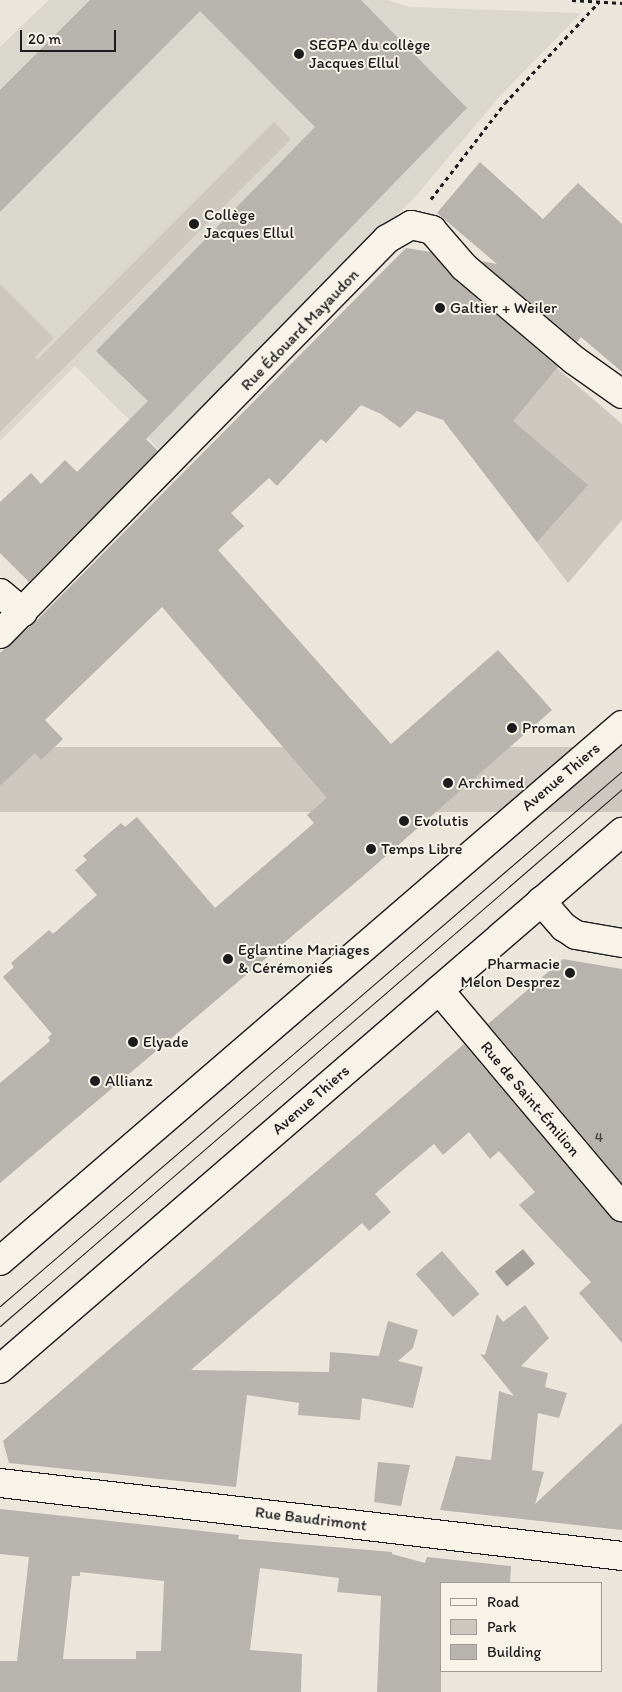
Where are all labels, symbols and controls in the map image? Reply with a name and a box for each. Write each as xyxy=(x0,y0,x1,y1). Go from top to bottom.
scale bar xyxy=(22,20,119,52)
text: 20 m xyxy=(28,30,61,48)
place label: SEGPA du collège Jacques Ellul xyxy=(309,35,431,73)
marker: SEGPA du collège Jacques Ellul xyxy=(293,48,305,60)
place label: Collège Jacques Ellul xyxy=(204,205,294,243)
marker: Collège Jacques Ellul xyxy=(188,218,200,230)
street label: Rue Édouard Mayaudon xyxy=(237,265,363,395)
place label: Galtier + Weiler xyxy=(450,298,557,318)
marker: Galtier + Weiler xyxy=(434,302,446,314)
place label: Proman xyxy=(522,718,576,738)
marker: Proman xyxy=(506,722,518,734)
street label: Avenue Thiers xyxy=(518,739,604,815)
place label: Archimed xyxy=(458,773,524,793)
marker: Archimed xyxy=(442,777,454,789)
place label: Evolutis xyxy=(414,811,469,831)
marker: Evolutis xyxy=(398,815,410,827)
place label: Temps Libre xyxy=(381,839,462,859)
marker: Temps Libre xyxy=(365,843,377,855)
place label: Eglantine Mariages & Cérémonies xyxy=(238,940,370,978)
marker: Eglantine Mariages & Cérémonies xyxy=(222,953,234,965)
place label: Pharmacie Melon Desprez xyxy=(460,954,560,992)
marker: Pharmacie Melon Desprez xyxy=(564,967,576,979)
place label: Elyade xyxy=(143,1032,189,1052)
marker: Elyade xyxy=(127,1036,139,1048)
street label: Rue de Saint-Émilion xyxy=(476,1038,584,1160)
street label: Avenue Thiers xyxy=(268,1061,354,1139)
place label: Allianz xyxy=(105,1071,153,1091)
marker: Allianz xyxy=(89,1075,101,1087)
house number: 4 xyxy=(595,1130,603,1146)
street label: Rue Baudrimont xyxy=(254,1503,368,1535)
legend xyxy=(440,1582,602,1672)
text: Road xyxy=(487,1593,519,1611)
text: Park xyxy=(487,1618,517,1636)
text: Building xyxy=(487,1643,541,1661)

